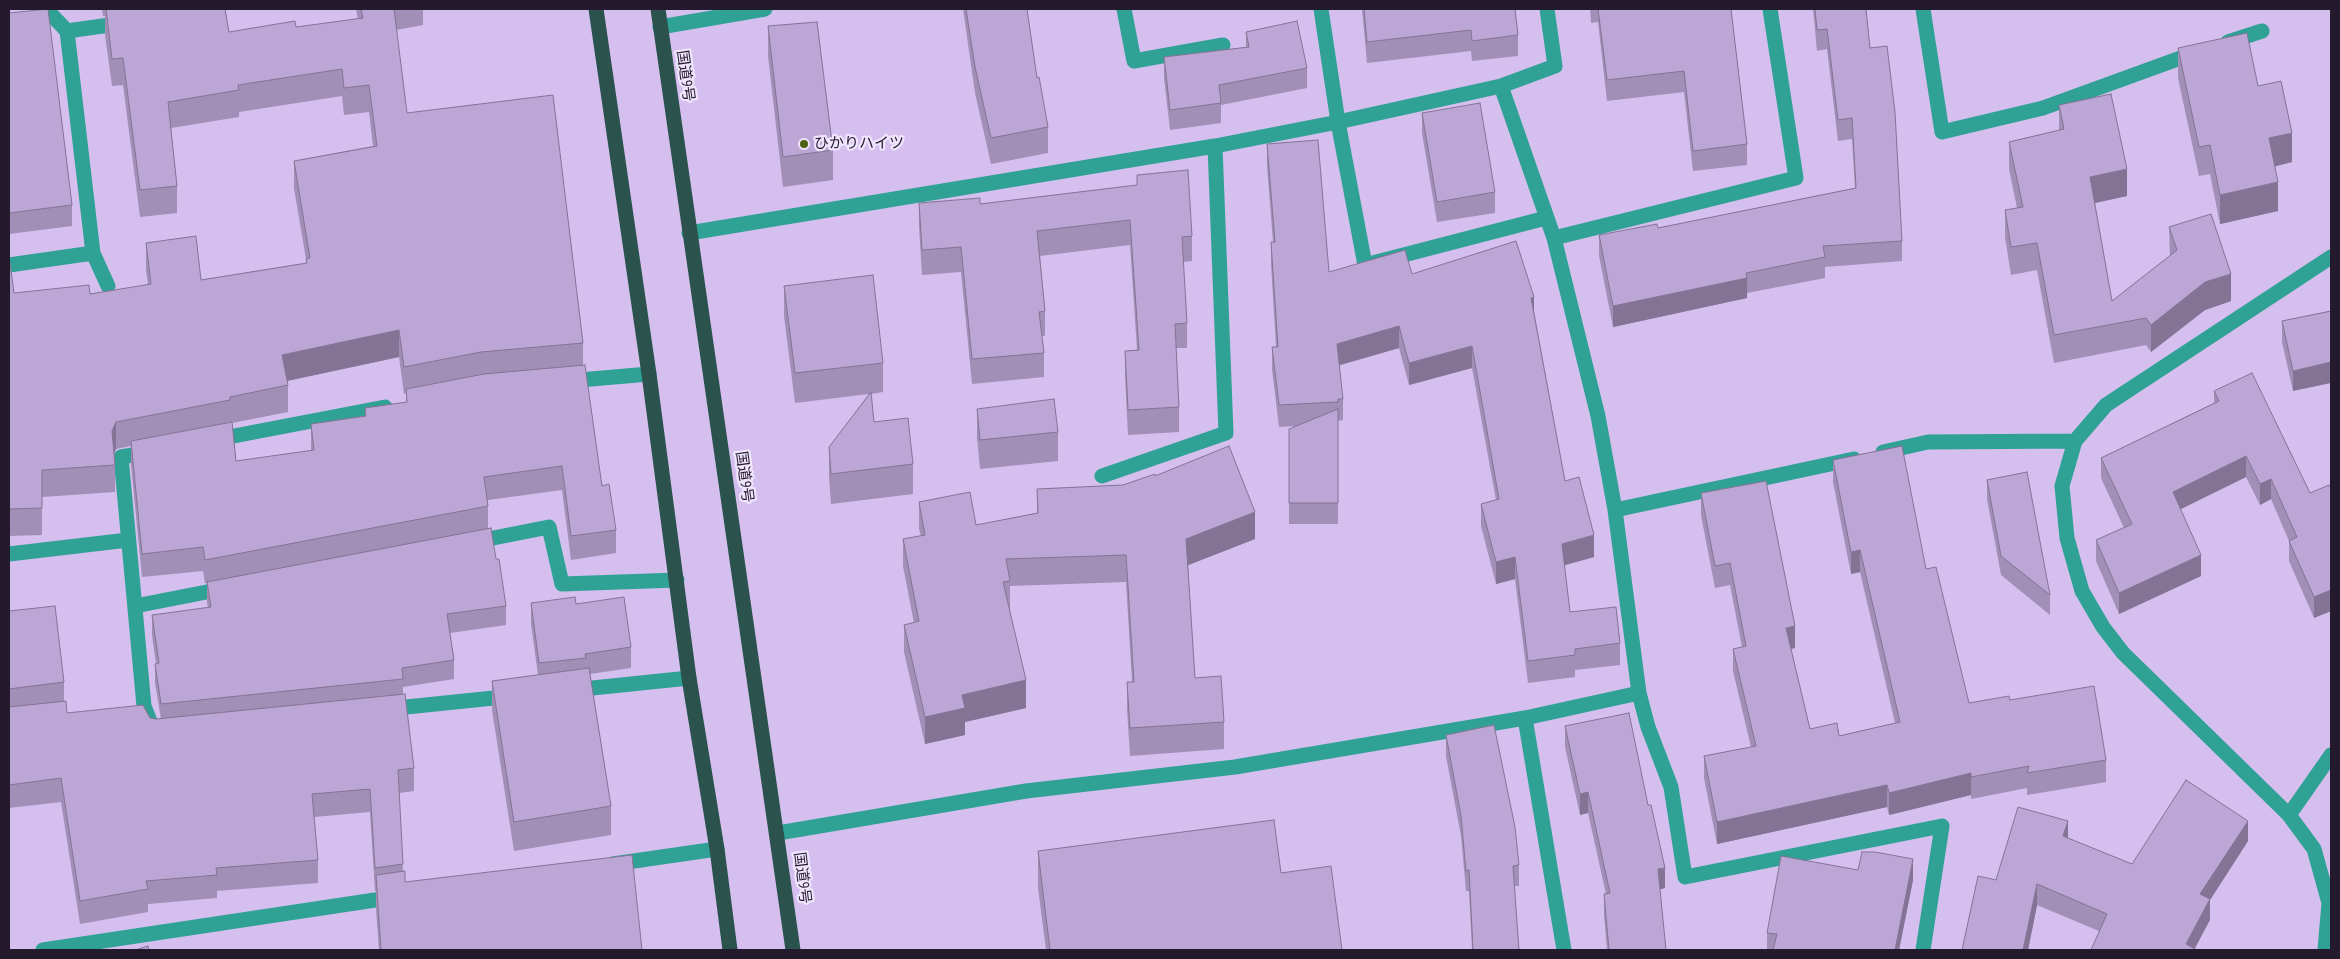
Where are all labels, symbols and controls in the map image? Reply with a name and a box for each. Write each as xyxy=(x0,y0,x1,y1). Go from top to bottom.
street label: 国道9号 xyxy=(672,49,698,103)
place label: ひかりハイツ xyxy=(814,135,904,153)
marker: ひかりハイツ xyxy=(798,138,810,150)
street label: 国道9号 xyxy=(731,450,757,504)
street label: 国道9号 xyxy=(790,851,814,905)

